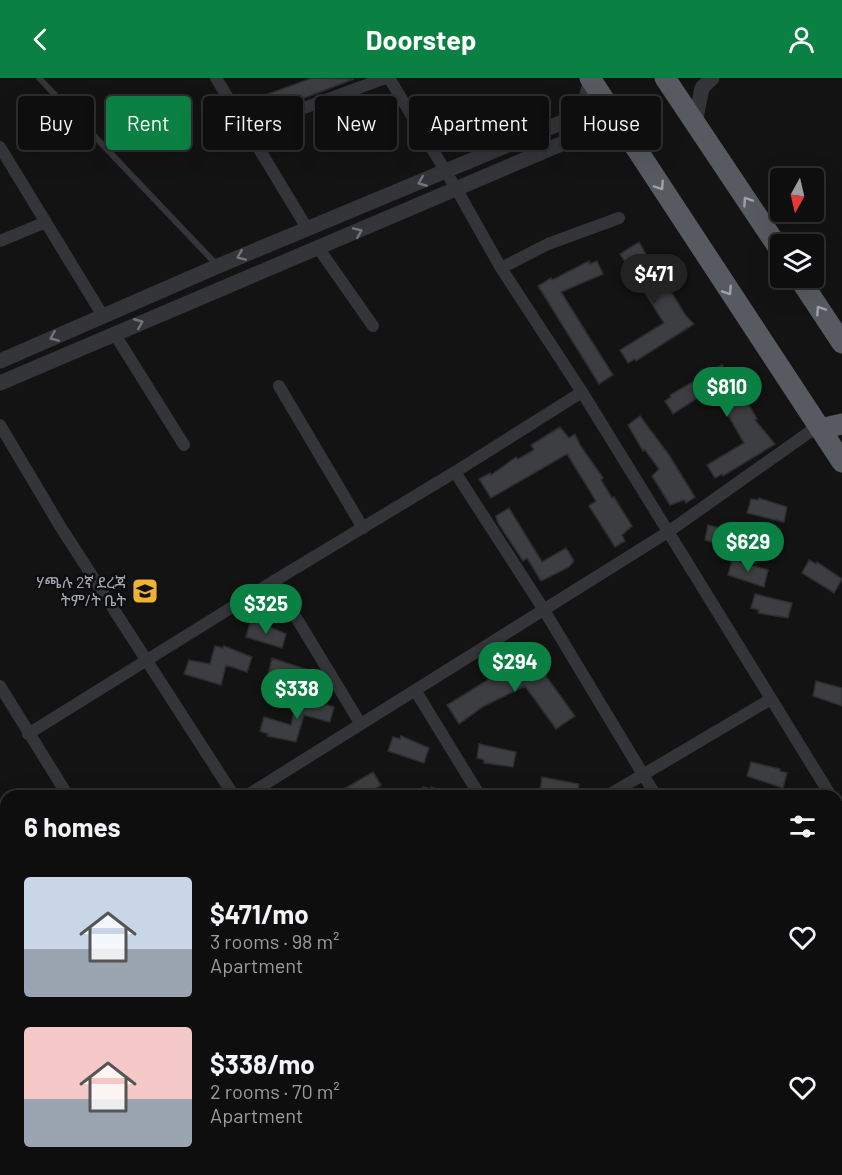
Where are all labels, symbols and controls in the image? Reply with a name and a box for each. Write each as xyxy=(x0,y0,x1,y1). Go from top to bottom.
icon: back xyxy=(24,23,57,56)
text: Doorstep xyxy=(366,23,476,55)
icon: person xyxy=(785,23,818,56)
chip: Buy xyxy=(18,96,94,150)
chip: Rent xyxy=(106,96,191,150)
chip: Filters xyxy=(203,96,303,150)
chip: New xyxy=(315,96,397,150)
chip: Apartment xyxy=(409,96,549,150)
chip: House xyxy=(561,96,661,150)
north arrow xyxy=(770,168,824,222)
map controls xyxy=(770,168,824,288)
one-way arrow xyxy=(417,175,428,187)
one-way arrow xyxy=(653,179,664,190)
one-way arrow xyxy=(743,197,755,207)
one-way arrow xyxy=(352,227,363,239)
button: layers xyxy=(770,234,824,288)
one-way arrow xyxy=(237,249,248,261)
pin: $471 xyxy=(618,254,690,305)
text: $471 xyxy=(634,261,674,285)
one-way arrow xyxy=(721,284,732,295)
one-way arrow xyxy=(816,306,827,317)
one-way arrow xyxy=(133,318,144,330)
one-way arrow xyxy=(49,330,60,342)
pin: $810 xyxy=(691,367,763,418)
text: $810 xyxy=(707,374,747,398)
pin: $629 xyxy=(712,522,784,573)
text: $629 xyxy=(726,529,770,553)
place label: ሃጫሉ 2ኛ ደረጃ ትም/ት ቤት xyxy=(36,572,126,609)
school or university icon: ሃጫሉ 2ኛ ደረጃ ትም/ት ቤት xyxy=(130,576,160,606)
pin: $325 xyxy=(230,584,302,635)
text: $325 xyxy=(244,591,288,615)
pin: $294 xyxy=(479,642,551,693)
text: $294 xyxy=(492,649,538,673)
pin: $338 xyxy=(261,669,333,720)
text: $338 xyxy=(275,676,319,700)
icon: filters xyxy=(786,810,819,843)
text: 6 homes xyxy=(24,811,121,842)
text: $471/mo xyxy=(210,898,309,929)
icon: home xyxy=(72,901,144,973)
icon: heart xyxy=(786,921,819,954)
text: 3 rooms · 98 m² xyxy=(210,929,340,953)
text: Apartment xyxy=(210,953,303,977)
text: $338/mo xyxy=(210,1048,315,1079)
icon: home xyxy=(72,1051,144,1123)
icon: heart xyxy=(786,1071,819,1104)
text: 2 rooms · 70 m² xyxy=(210,1079,340,1103)
text: Apartment xyxy=(210,1103,303,1127)

